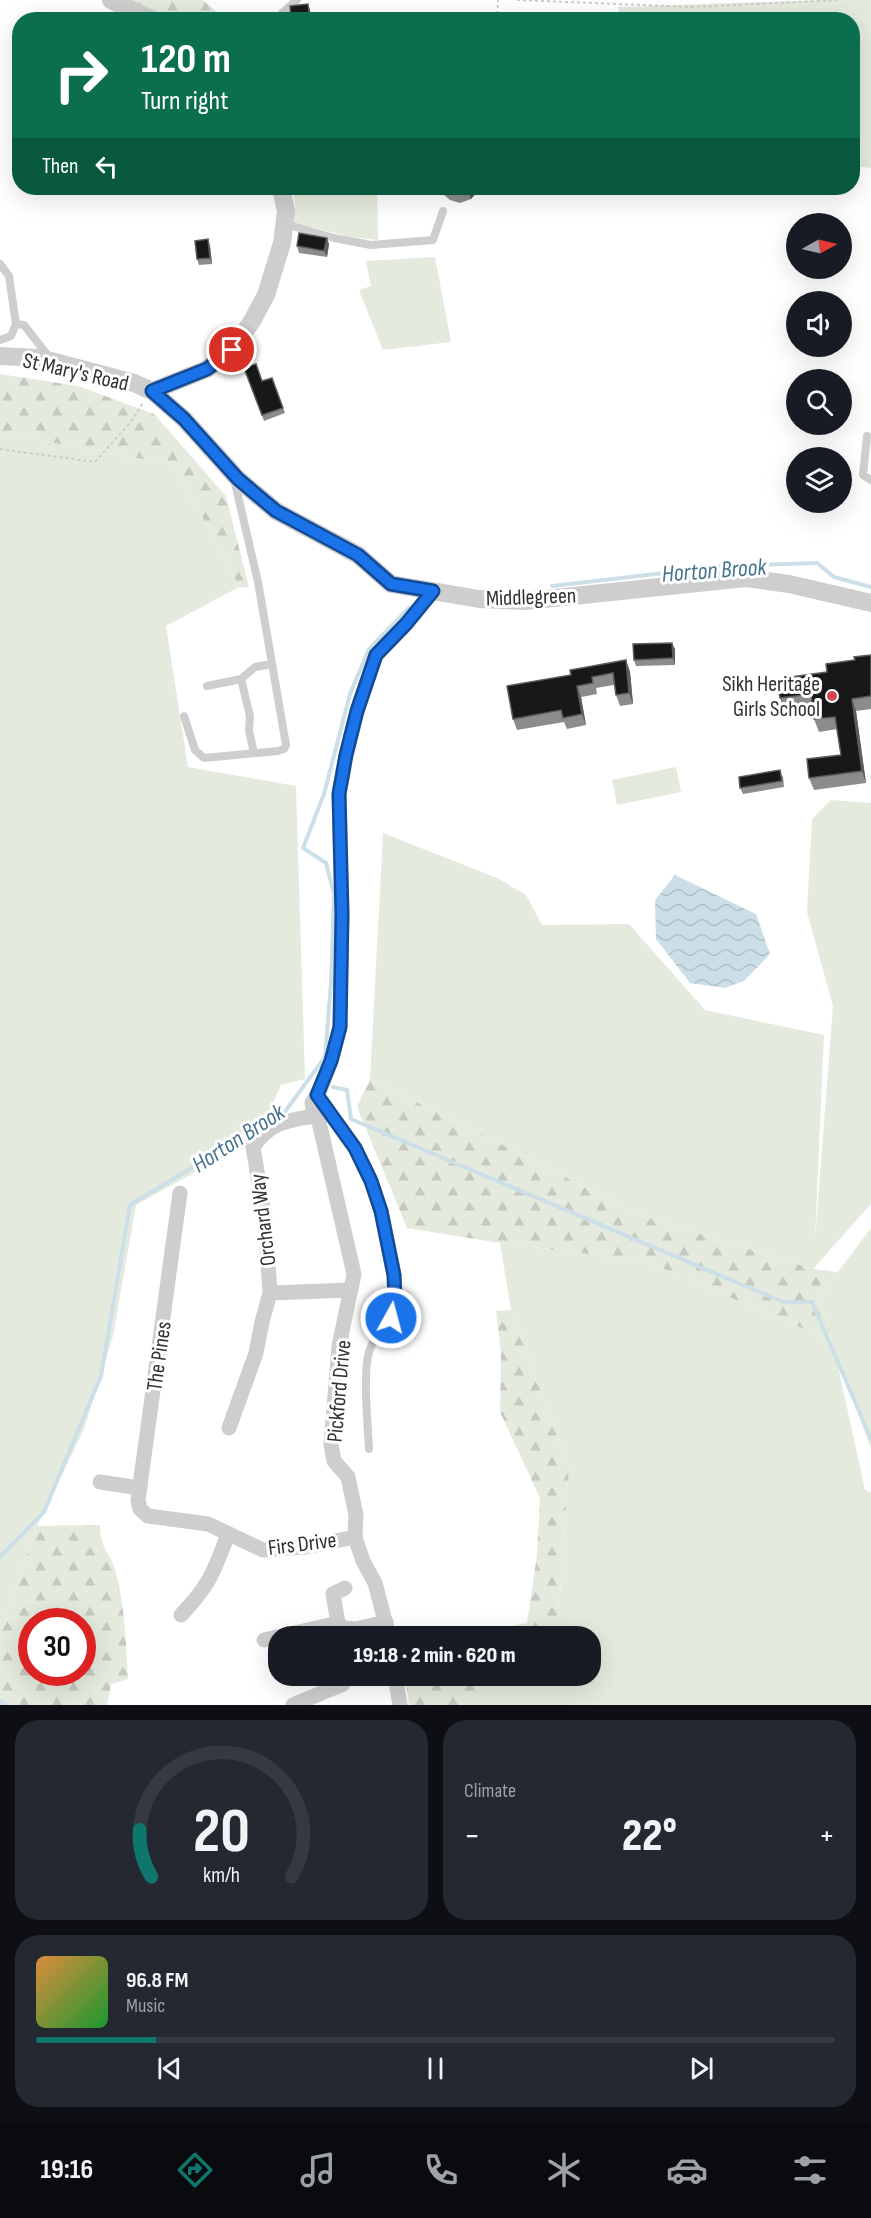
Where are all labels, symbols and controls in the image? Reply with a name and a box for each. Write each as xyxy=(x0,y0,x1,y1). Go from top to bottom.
text: 120 m xyxy=(141,34,231,85)
icon: right xyxy=(42,36,120,114)
text: Turn right xyxy=(141,85,228,117)
icon: left xyxy=(90,150,123,183)
text: Then xyxy=(42,153,78,180)
north arrow xyxy=(786,213,852,279)
map controls xyxy=(786,213,852,513)
button: sound xyxy=(786,291,852,357)
pin xyxy=(206,324,257,375)
icon: arrive xyxy=(215,333,248,366)
street label: St Mary's Road xyxy=(20,347,131,398)
button: search xyxy=(786,369,852,435)
button: layers xyxy=(786,447,852,513)
water label: Horton Brook xyxy=(661,552,768,589)
street label: Middlegreen xyxy=(485,582,577,613)
place label: Sikh Heritage Girls School xyxy=(722,671,820,723)
marker: Sikh Heritage Girls School xyxy=(825,689,839,703)
water label: Horton Brook xyxy=(187,1097,291,1179)
street label: Orchard Way xyxy=(244,1172,283,1267)
position arrow xyxy=(359,1286,423,1350)
street label: The Pines xyxy=(141,1320,178,1393)
street label: Pickford Drive xyxy=(322,1339,357,1443)
street label: Firs Drive xyxy=(267,1527,338,1562)
speed limit sign: 30 xyxy=(18,1608,96,1686)
text: 19:18 · 2 min · 620 m xyxy=(354,1642,515,1669)
text: Climate xyxy=(464,1779,516,1803)
text: 20 xyxy=(193,1795,250,1870)
text: 22° xyxy=(622,1809,677,1864)
text: − xyxy=(464,1816,480,1856)
text: + xyxy=(819,1816,835,1856)
text: km/h xyxy=(203,1863,240,1888)
text: 96.8 FM xyxy=(126,1967,188,1994)
text: Music xyxy=(126,1994,165,2018)
icon: previous xyxy=(153,2052,186,2085)
icon: pause xyxy=(419,2052,452,2085)
icon: next xyxy=(685,2052,718,2085)
icon: directions xyxy=(174,2149,216,2191)
icon: music xyxy=(297,2149,339,2191)
icon: phone xyxy=(420,2149,462,2191)
icon: climate xyxy=(543,2149,585,2191)
icon: car xyxy=(666,2149,708,2191)
icon: filters xyxy=(789,2149,831,2191)
text: 19:16 xyxy=(40,2154,93,2186)

